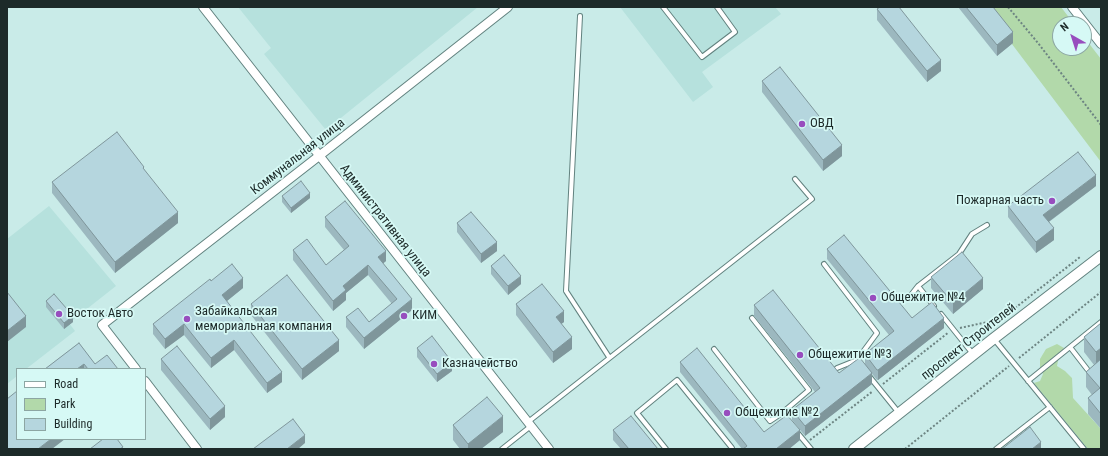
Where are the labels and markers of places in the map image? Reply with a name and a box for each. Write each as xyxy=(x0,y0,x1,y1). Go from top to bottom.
place label: ОВД xyxy=(810,116,833,132)
marker: ОВД xyxy=(797,119,807,129)
place label: Пожарная часть xyxy=(956,193,1044,209)
marker: Пожарная часть xyxy=(1047,196,1057,206)
place label: Общежитие №4 xyxy=(881,290,965,306)
marker: Общежитие №4 xyxy=(868,293,878,303)
place label: Забайкальская мемориальная компания xyxy=(195,304,332,335)
place label: Восток Авто xyxy=(67,306,133,322)
place label: КИМ xyxy=(412,308,437,324)
marker: Восток Авто xyxy=(54,309,64,319)
marker: КИМ xyxy=(399,311,409,321)
marker: Забайкальская мемориальная компания xyxy=(182,314,192,324)
place label: Общежитие №3 xyxy=(808,347,892,363)
marker: Общежитие №3 xyxy=(795,350,805,360)
place label: Казначейство xyxy=(442,356,518,372)
marker: Казначейство xyxy=(429,359,439,369)
place label: Общежитие №2 xyxy=(735,405,819,421)
marker: Общежитие №2 xyxy=(722,408,732,418)

